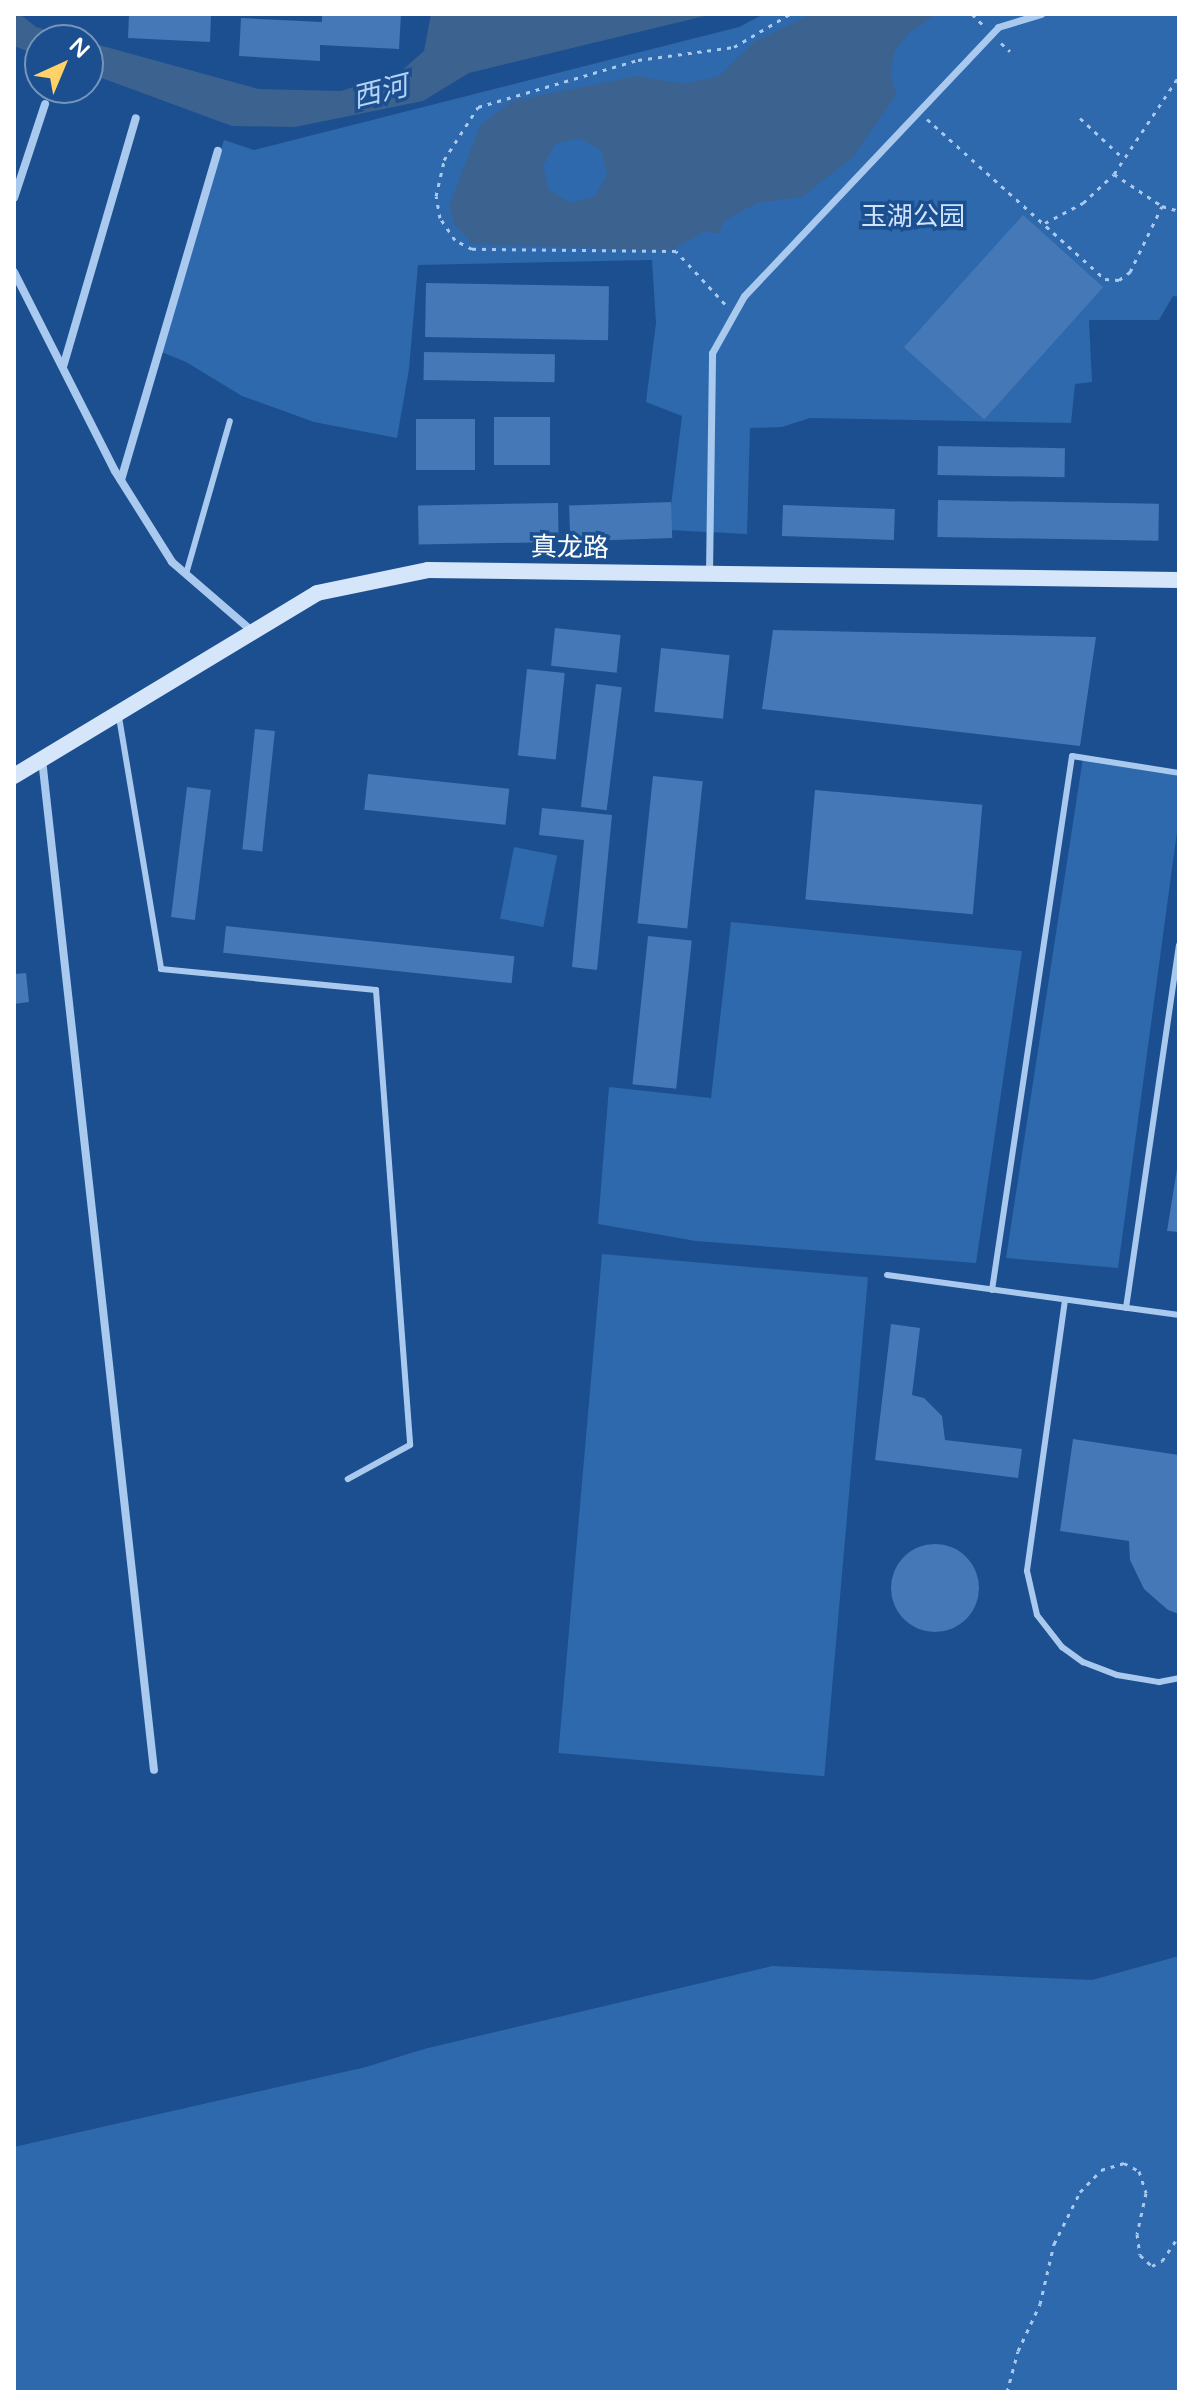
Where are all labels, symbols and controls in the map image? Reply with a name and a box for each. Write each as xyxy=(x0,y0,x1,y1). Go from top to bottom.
north arrow xyxy=(24,24,104,104)
text: N xyxy=(64,33,95,64)
water label: 西河 xyxy=(349,69,411,115)
park label: 玉湖公园 xyxy=(861,201,965,233)
street label: 真龙路 xyxy=(531,532,609,564)

